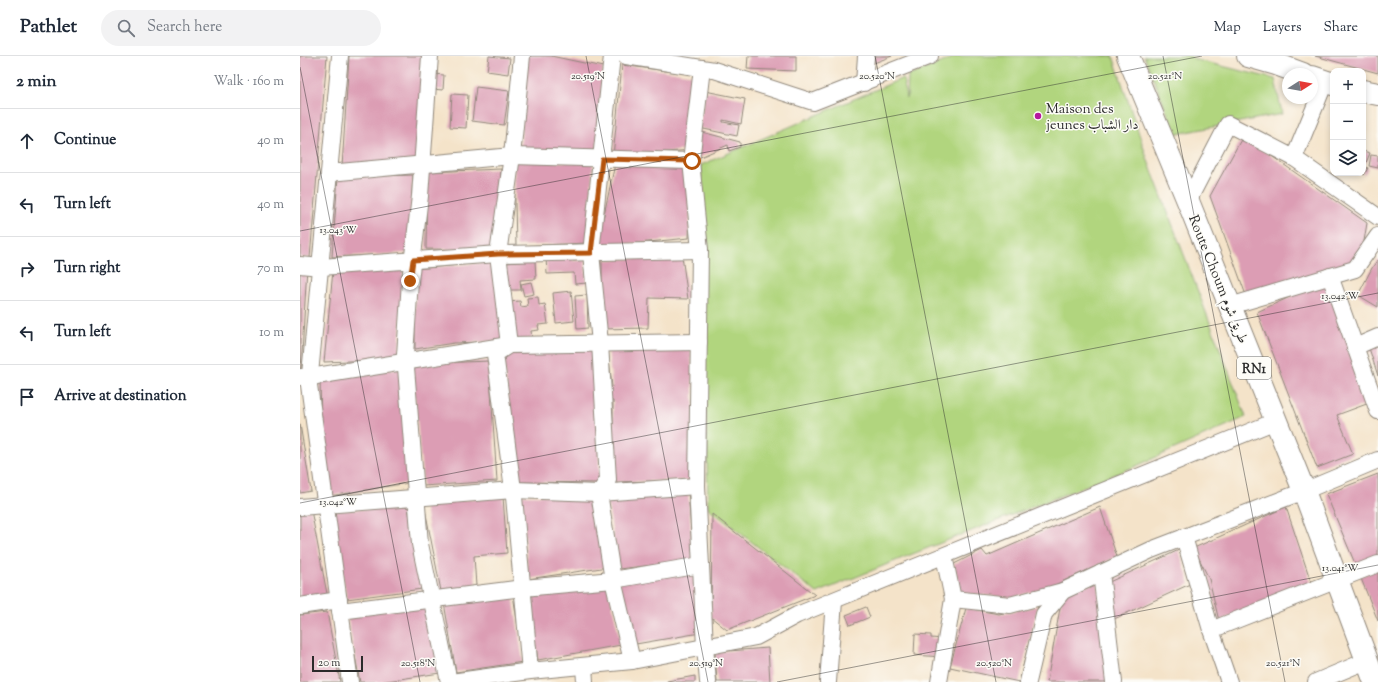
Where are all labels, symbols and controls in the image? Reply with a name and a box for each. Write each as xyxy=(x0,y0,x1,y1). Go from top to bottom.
search box xyxy=(101,10,381,46)
text: Pathlet xyxy=(20,14,77,41)
icon: search xyxy=(115,17,137,39)
text: Search here xyxy=(147,17,222,38)
text: Map xyxy=(1214,18,1241,38)
text: Layers xyxy=(1263,18,1301,38)
text: Share xyxy=(1323,18,1358,38)
north arrow xyxy=(1282,68,1318,104)
map controls xyxy=(1330,68,1366,176)
button: + xyxy=(1330,68,1366,104)
text: 20.519°N xyxy=(571,69,605,84)
text: 20.520°N xyxy=(859,69,895,84)
text: 20.521°N xyxy=(1148,69,1182,84)
text: 2 min xyxy=(16,70,57,94)
text: Walk · 160 m xyxy=(213,73,284,91)
place label: Maison des jeunes دار الشباب xyxy=(1046,100,1139,136)
button: − xyxy=(1330,104,1366,140)
marker: Maison des jeunes دار الشباب xyxy=(1033,111,1043,121)
icon: ahead xyxy=(16,130,38,152)
text: Continue xyxy=(54,130,116,151)
text: 40 m xyxy=(257,132,284,150)
button: layers xyxy=(1330,140,1366,176)
route start xyxy=(683,152,701,170)
icon: left xyxy=(16,194,38,216)
text: Turn left xyxy=(54,194,111,215)
text: 40 m xyxy=(257,196,284,214)
street label: Route Choum طريق شوم xyxy=(1181,212,1252,347)
text: 13.043°W xyxy=(319,223,357,238)
icon: right xyxy=(16,258,38,280)
text: Turn right xyxy=(54,258,120,279)
text: 70 m xyxy=(257,260,284,278)
route end xyxy=(401,272,419,290)
text: 13.042°W xyxy=(1321,289,1359,304)
icon: left xyxy=(16,322,38,344)
text: Turn left xyxy=(54,322,111,343)
text: 10 m xyxy=(259,324,284,342)
road number: RN1 xyxy=(1237,357,1271,379)
icon: arrive xyxy=(16,386,38,408)
text: Arrive at destination xyxy=(54,386,187,407)
text: 13.042°W xyxy=(319,495,357,510)
text: 13.041°W xyxy=(1322,561,1358,576)
scale bar xyxy=(312,654,363,673)
text: 20 m xyxy=(318,655,340,671)
text: 20.518°N xyxy=(401,656,435,671)
text: 20.519°N xyxy=(689,656,723,671)
text: 20.520°N xyxy=(976,656,1012,671)
text: 20.521°N xyxy=(1266,656,1300,671)

